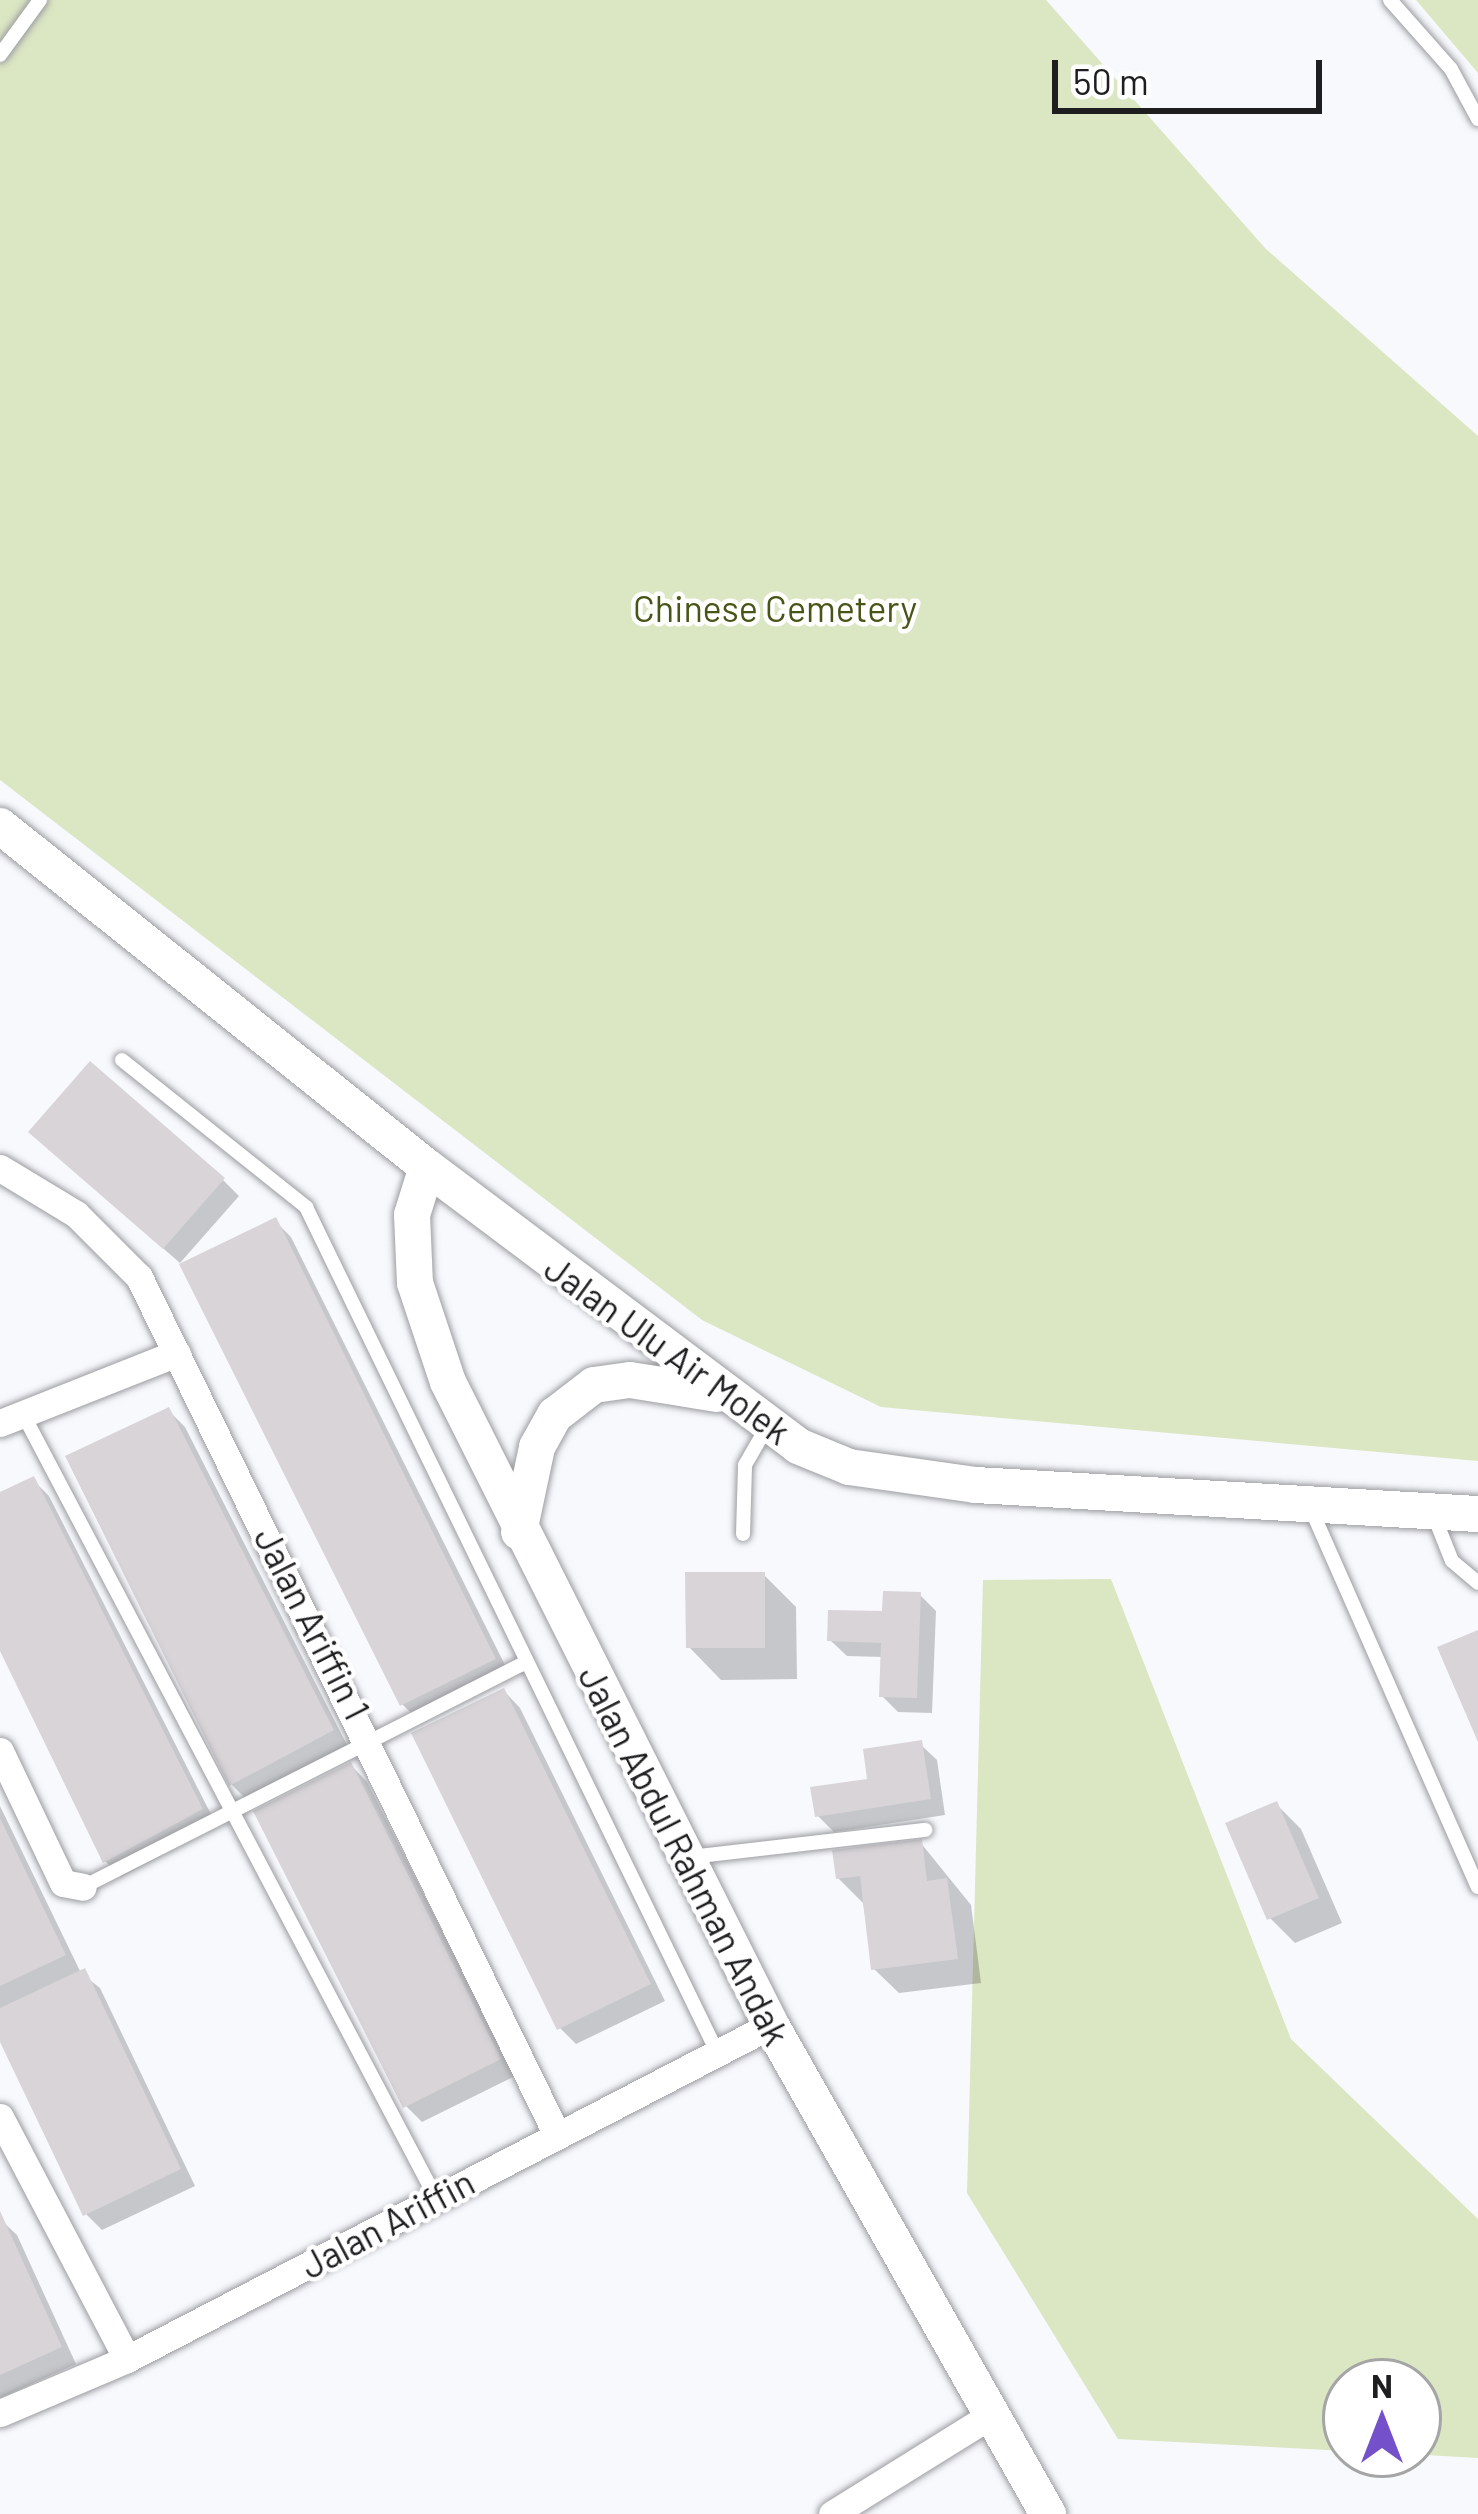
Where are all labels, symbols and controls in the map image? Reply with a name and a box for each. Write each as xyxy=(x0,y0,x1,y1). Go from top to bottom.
scale bar xyxy=(1058,36,1328,110)
text: 50 m xyxy=(1073,59,1149,102)
park label: Chinese Cemetery xyxy=(633,586,917,630)
street label: Jalan Ulu Air Molek xyxy=(537,1245,799,1453)
street label: Jalan Ariffin 1 xyxy=(246,1520,380,1726)
street label: Jalan Abdul Rahman Andak xyxy=(570,1658,800,2052)
street label: Jalan Ariffin xyxy=(293,2159,481,2287)
north arrow xyxy=(1322,2358,1442,2478)
text: N xyxy=(1371,2365,1393,2405)

